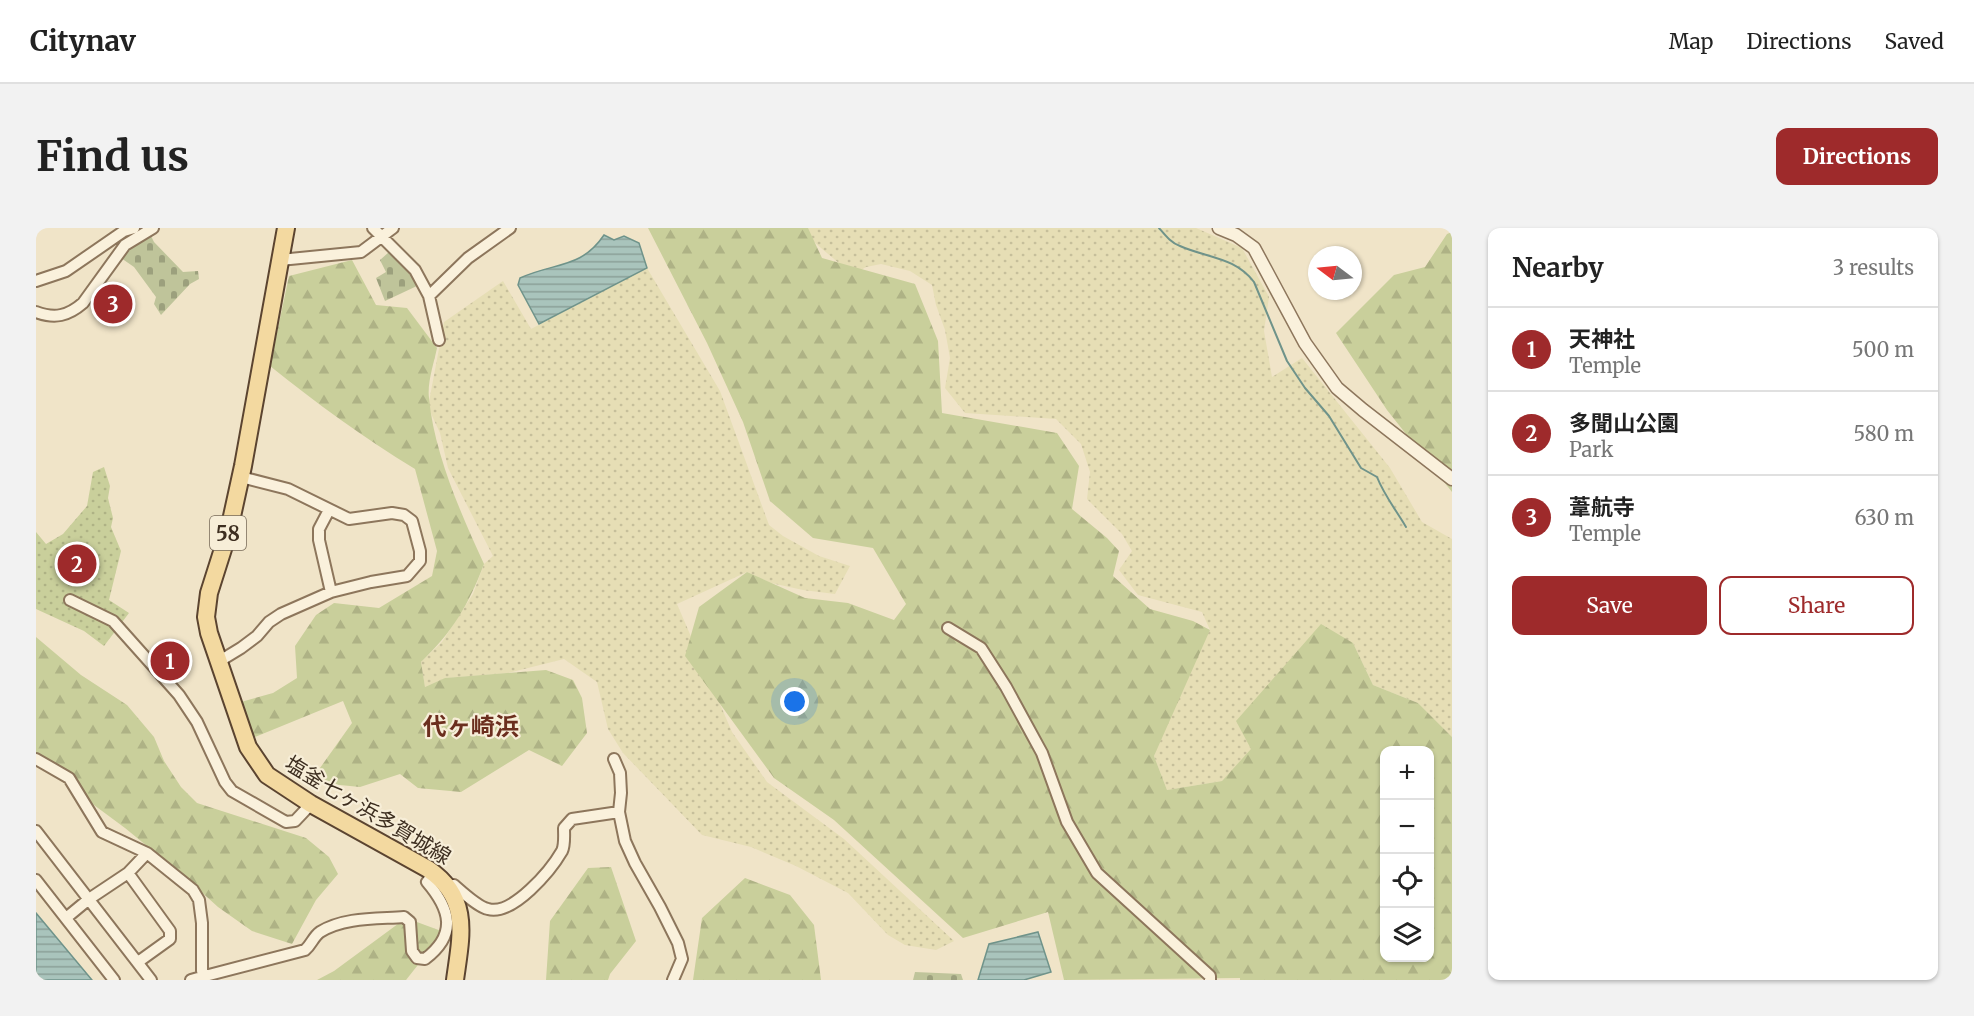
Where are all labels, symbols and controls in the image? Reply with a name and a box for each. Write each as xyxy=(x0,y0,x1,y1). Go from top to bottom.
text: Citynav xyxy=(30,23,136,59)
text: Map xyxy=(1669,28,1713,55)
text: Directions xyxy=(1746,28,1851,55)
text: Saved xyxy=(1884,28,1944,55)
button: Directions xyxy=(1776,128,1938,185)
text: Find us xyxy=(36,130,189,182)
north arrow xyxy=(1308,246,1362,300)
text: Nearby xyxy=(1512,251,1604,284)
text: 3 results xyxy=(1833,255,1914,280)
pin: 3 xyxy=(94,282,133,326)
text: 天神社 xyxy=(1569,325,1635,353)
text: 1 xyxy=(1527,337,1536,362)
text: 500 m xyxy=(1852,337,1914,362)
text: Temple xyxy=(1569,353,1641,378)
text: 多聞山公園 xyxy=(1569,409,1679,437)
text: 2 xyxy=(1526,421,1537,446)
text: 580 m xyxy=(1853,421,1914,446)
text: Park xyxy=(1569,437,1613,462)
text: 葦航寺 xyxy=(1569,493,1635,521)
text: 3 xyxy=(1526,505,1537,530)
text: 630 m xyxy=(1854,505,1914,530)
road number: 58 xyxy=(210,516,246,550)
text: Temple xyxy=(1569,521,1641,546)
pin: 2 xyxy=(58,542,96,586)
button: Save xyxy=(1512,576,1707,635)
button: Share xyxy=(1719,576,1914,635)
pin: 1 xyxy=(150,638,190,684)
your location xyxy=(780,687,809,716)
district label: 代ヶ崎浜 xyxy=(423,711,519,742)
map controls xyxy=(1380,746,1434,962)
button: + xyxy=(1380,746,1434,800)
street label: 塩釜七ヶ浜多賀城線 xyxy=(280,750,456,870)
button: − xyxy=(1380,800,1434,854)
button: locate xyxy=(1380,854,1434,908)
button: layers xyxy=(1380,908,1434,962)

